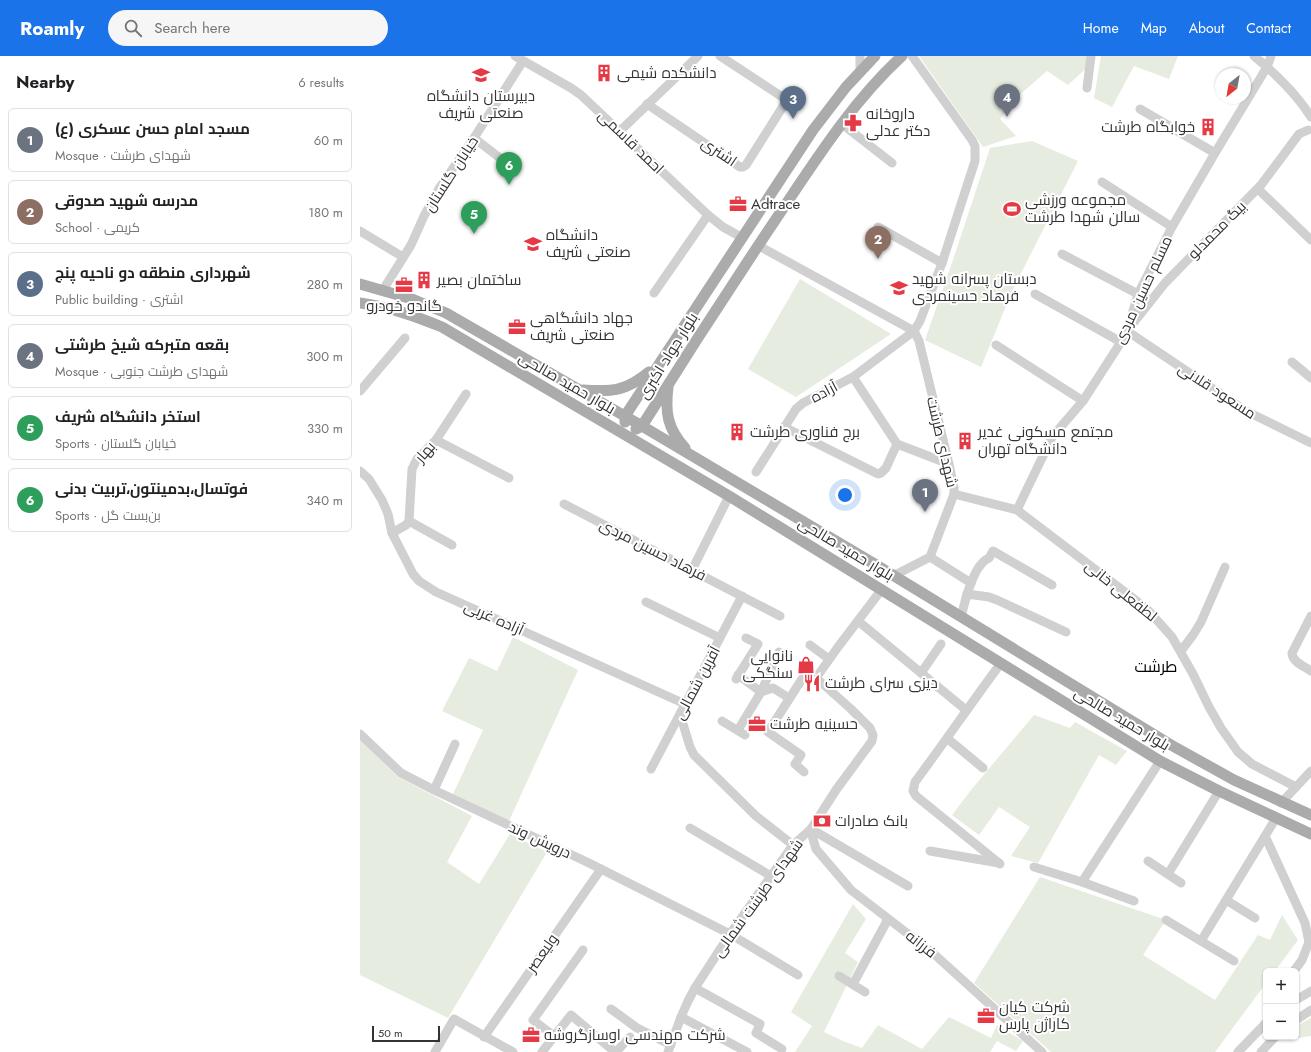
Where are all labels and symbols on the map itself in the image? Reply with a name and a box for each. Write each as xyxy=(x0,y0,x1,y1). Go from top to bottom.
place label: دانشکده شیمی xyxy=(617,62,717,84)
building icon: دانشکده شیمی xyxy=(594,63,614,83)
school or university icon: دبیرستان دانشگاه صنعتی شریف xyxy=(471,65,491,85)
north arrow xyxy=(1215,68,1251,104)
pin: 4 xyxy=(994,84,1020,117)
place label: دبیرستان دانشگاه صنعتی شریف xyxy=(427,85,535,124)
pin: 3 xyxy=(780,86,806,119)
place label: داروخانه دکتر عدلی xyxy=(866,103,930,142)
street label: احمد قاسمی xyxy=(593,105,669,179)
pharmacy icon: داروخانه دکتر عدلی xyxy=(843,113,863,133)
place label: خوابگاه طرشت xyxy=(1101,116,1195,138)
building icon: خوابگاه طرشت xyxy=(1198,117,1218,137)
street label: خیابان گلستان xyxy=(418,132,484,216)
street label: اشتری xyxy=(697,132,741,172)
pin: 6 xyxy=(496,152,522,185)
place label: مجموعه ورزشی سالن شهدا طرشت xyxy=(1025,189,1140,228)
place label: Adtrace xyxy=(751,193,801,215)
office icon: Adtrace xyxy=(728,194,748,214)
street label: بیگ محمدلو xyxy=(1183,196,1251,264)
sports icon: مجموعه ورزشی سالن شهدا طرشت xyxy=(1002,199,1022,219)
pin: 5 xyxy=(461,201,487,234)
place label: دانشگاه صنعتی شریف xyxy=(546,224,631,263)
pin: 2 xyxy=(865,226,891,259)
street label: مسلم حسین مردی xyxy=(1108,232,1178,348)
school or university icon: دانشگاه صنعتی شریف xyxy=(523,234,543,254)
place label: دبستان پسرانه شهيد فرهاد حسينمردی xyxy=(912,268,1037,307)
place label: ساختمان بصیر xyxy=(436,269,521,291)
building icon: ساختمان بصیر xyxy=(414,270,434,290)
office icon: گاندو خودرو xyxy=(394,275,414,295)
school or university icon: دبستان پسرانه شهيد فرهاد حسينمردی xyxy=(889,278,909,298)
place label: گاندو خودرو xyxy=(366,295,442,317)
place label: جهاد دانشگاهی صنعتی شریف xyxy=(530,307,633,346)
street label: بلوار جواد اکبری xyxy=(633,308,703,404)
office icon: جهاد دانشگاهی صنعتی شریف xyxy=(507,317,527,337)
street label: بلوار حمید صالحی xyxy=(515,346,619,420)
street label: مسعود قلانی xyxy=(1174,358,1260,424)
street label: آزاده xyxy=(806,376,842,408)
street label: شهدای طرشت xyxy=(921,394,963,490)
place label: برج فناوری طرشت xyxy=(750,421,860,443)
place label: مجتمع مسکونی غدیر دانشگاه تهران xyxy=(977,421,1113,460)
building icon: برج فناوری طرشت xyxy=(727,422,747,442)
building icon: مجتمع مسکونی غدیر دانشگاه تهران xyxy=(955,431,975,451)
street label: بهار xyxy=(409,436,441,468)
pin: 1 xyxy=(912,479,938,512)
your location xyxy=(835,485,855,505)
street label: بلوار حمید صالحی xyxy=(794,512,898,586)
street label: فرهاد حسین مردی xyxy=(596,514,710,586)
street label: لطفعلی خانی xyxy=(1080,555,1162,627)
street label: آزاده غربی xyxy=(461,595,527,641)
street label: آفرین شمالی xyxy=(668,642,726,724)
place label: نانوایی سنگکی xyxy=(742,645,793,684)
shop icon: نانوایی سنگکی xyxy=(796,655,816,675)
district label: طرشت xyxy=(1135,655,1178,678)
place label: دیزی سرای طرشت xyxy=(825,672,938,694)
restaurant icon: دیزی سرای طرشت xyxy=(802,673,822,693)
street label: بلوار حمید صالحی xyxy=(1070,682,1174,756)
place label: حسینیه طرشت xyxy=(770,713,858,735)
office icon: حسینیه طرشت xyxy=(747,714,767,734)
place label: بانک صادرات xyxy=(835,810,908,832)
bank icon: بانک صادرات xyxy=(812,811,832,831)
street label: درویش‌ وند xyxy=(505,816,575,864)
street label: شهدای طرشت شمالی xyxy=(708,834,808,962)
street label: فرزانه xyxy=(901,925,941,963)
street label: ولیعصر xyxy=(520,929,563,978)
place label: شرکت کیان‌ کاراژن پارس xyxy=(999,996,1070,1035)
office icon: شرکت کیان‌ کاراژن پارس xyxy=(976,1006,996,1026)
scale bar xyxy=(372,1024,440,1043)
place label: شرکت مهندسی ا‌وسازگروشه xyxy=(544,1024,726,1046)
office icon: شرکت مهندسی ا‌وسازگروشه xyxy=(521,1025,541,1045)

